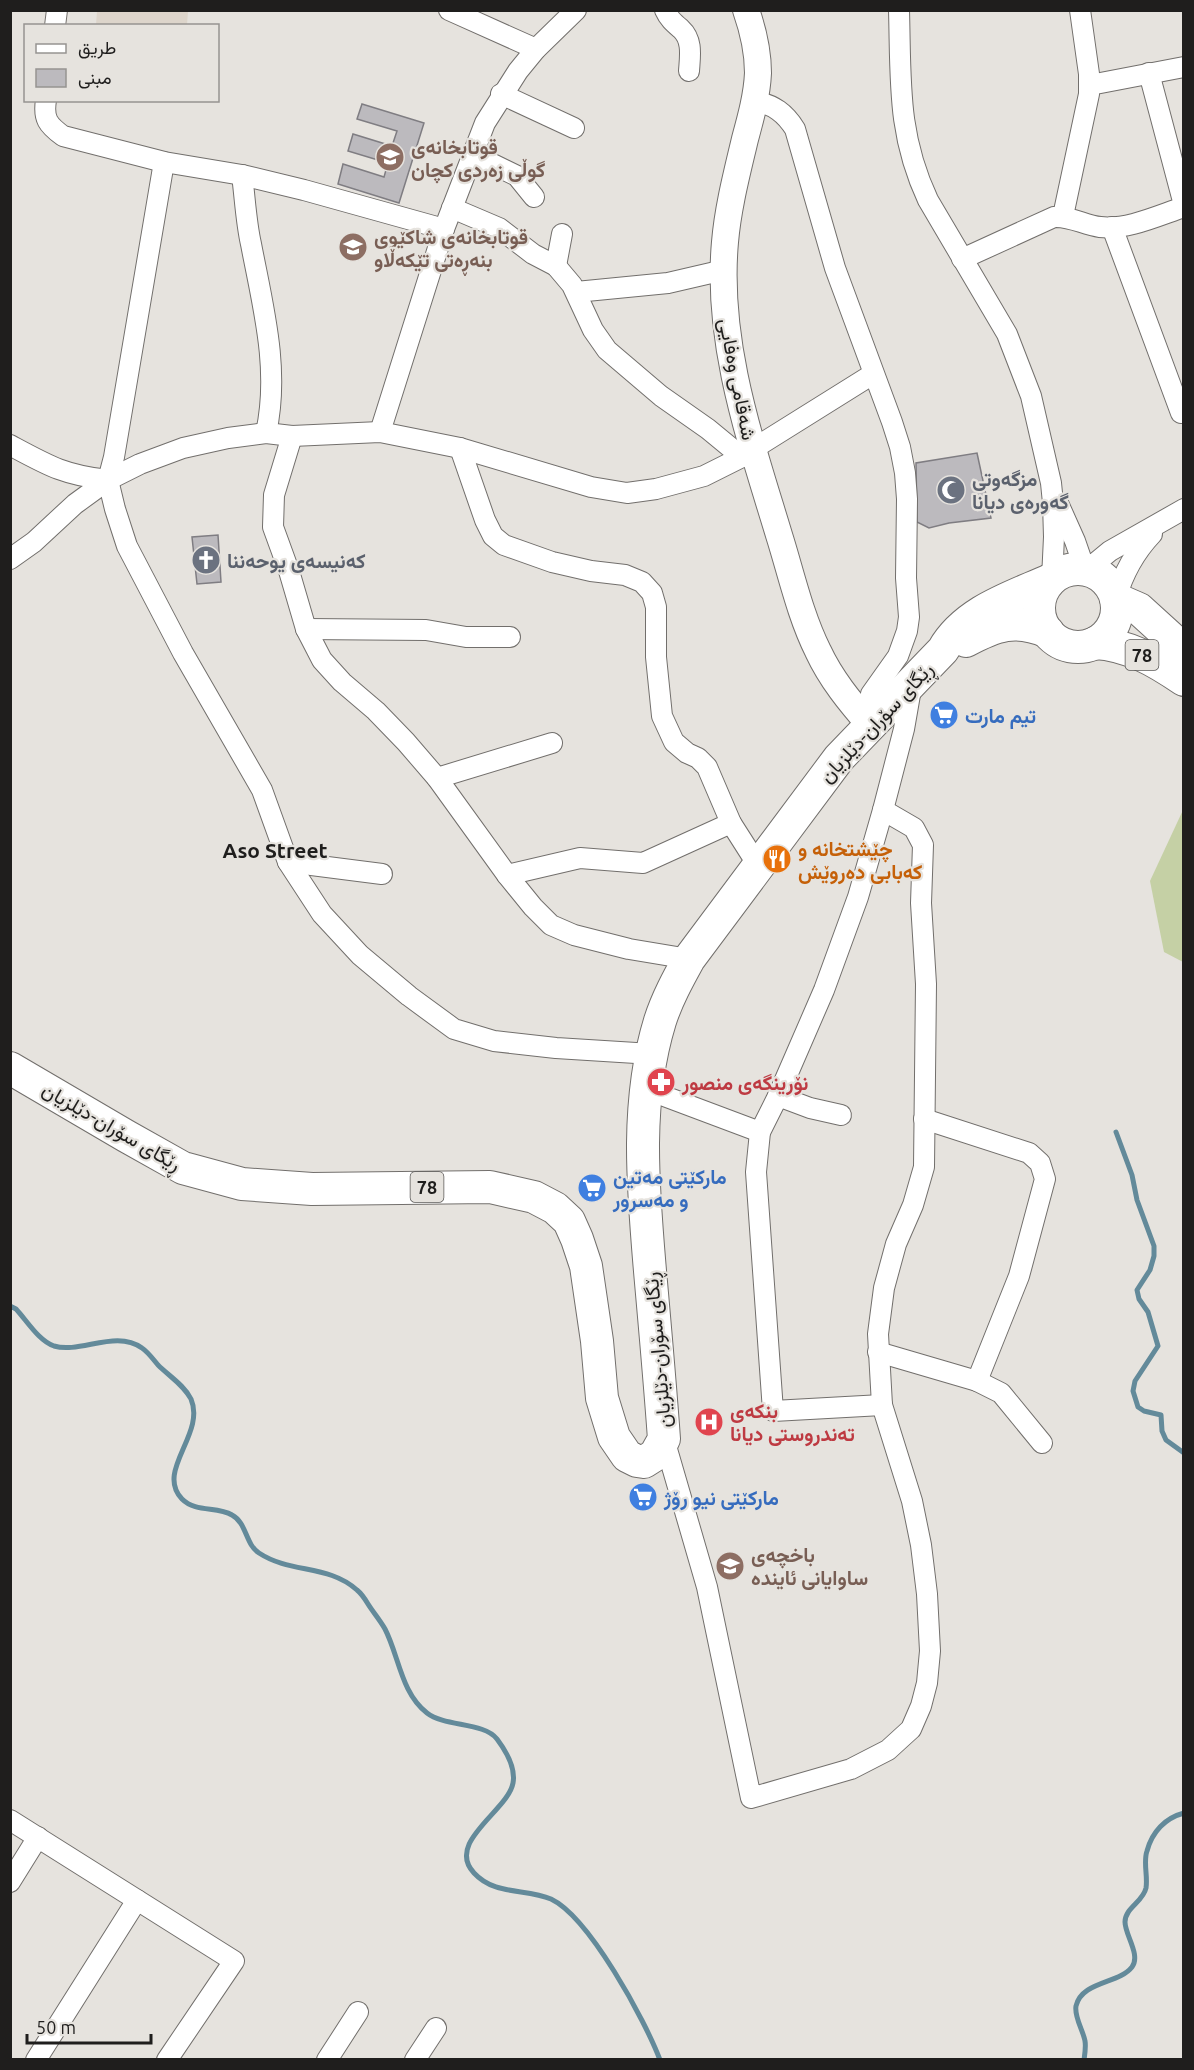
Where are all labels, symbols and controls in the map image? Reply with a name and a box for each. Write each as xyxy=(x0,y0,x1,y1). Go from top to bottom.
legend xyxy=(24,24,219,102)
text: طريق xyxy=(78,37,116,59)
text: مبنى xyxy=(78,67,112,89)
place label: قوتابخانەی گوڵی زەردی کچان xyxy=(411,135,545,184)
school or university icon: قوتابخانەی گوڵی زەردی کچان xyxy=(374,141,406,173)
place label: قوتابخانەی شاکێوی بنەڕەتی تێکەڵاو xyxy=(374,225,528,276)
school or university icon: قوتابخانەی شاکێوی بنەڕەتی تێکەڵاو xyxy=(337,231,369,263)
street label: شەقامی وەفایی xyxy=(713,316,761,442)
place label: مزگەوتی گەورەی دیانا xyxy=(972,467,1069,515)
mosque icon: مزگەوتی گەورەی دیانا xyxy=(935,474,967,506)
church icon: کەنیسەی یوحەننا xyxy=(190,544,222,576)
place label: کەنیسەی یوحەننا xyxy=(227,549,365,574)
road number: 78 xyxy=(1126,640,1158,670)
street label: ڕێگای سۆران-دێلزیان xyxy=(814,657,941,790)
supermarket icon: تیم مارت xyxy=(928,699,960,731)
place label: تیم مارت xyxy=(965,704,1036,729)
place label: چێشتخانە و کەبابی دەروێش xyxy=(798,837,922,885)
district label: Aso Street xyxy=(222,838,328,862)
restaurant icon: چێشتخانە و کەبابی دەروێش xyxy=(761,843,793,875)
pharmacy icon: نۆرینگه‌ی منصور xyxy=(645,1066,677,1098)
place label: نۆرینگه‌ی منصور xyxy=(681,1071,809,1096)
street label: ڕێگای سۆران-دێلزیان xyxy=(36,1077,185,1179)
place label: مارکێتی مەتین و مەسرور xyxy=(612,1165,727,1213)
road number: 78 xyxy=(410,1172,444,1202)
supermarket icon: مارکێتی مەتین و مەسرور xyxy=(576,1172,608,1204)
street label: ڕێگای سۆران-دێلزیان xyxy=(639,1271,680,1429)
place label: بنکەی تەندروستی دیانا xyxy=(730,1399,855,1447)
hospital icon: بنکەی تەندروستی دیانا xyxy=(693,1406,725,1438)
supermarket icon: مارکێتی نیو رۆژ xyxy=(627,1481,659,1513)
place label: مارکێتی نیو رۆژ xyxy=(663,1486,779,1511)
place label: باخچەی ساوایانی ئایندە xyxy=(751,1543,868,1591)
school or university icon: باخچەی ساوایانی ئایندە xyxy=(714,1550,746,1582)
scale bar xyxy=(27,2007,152,2045)
text: 50 m xyxy=(36,2017,76,2037)

